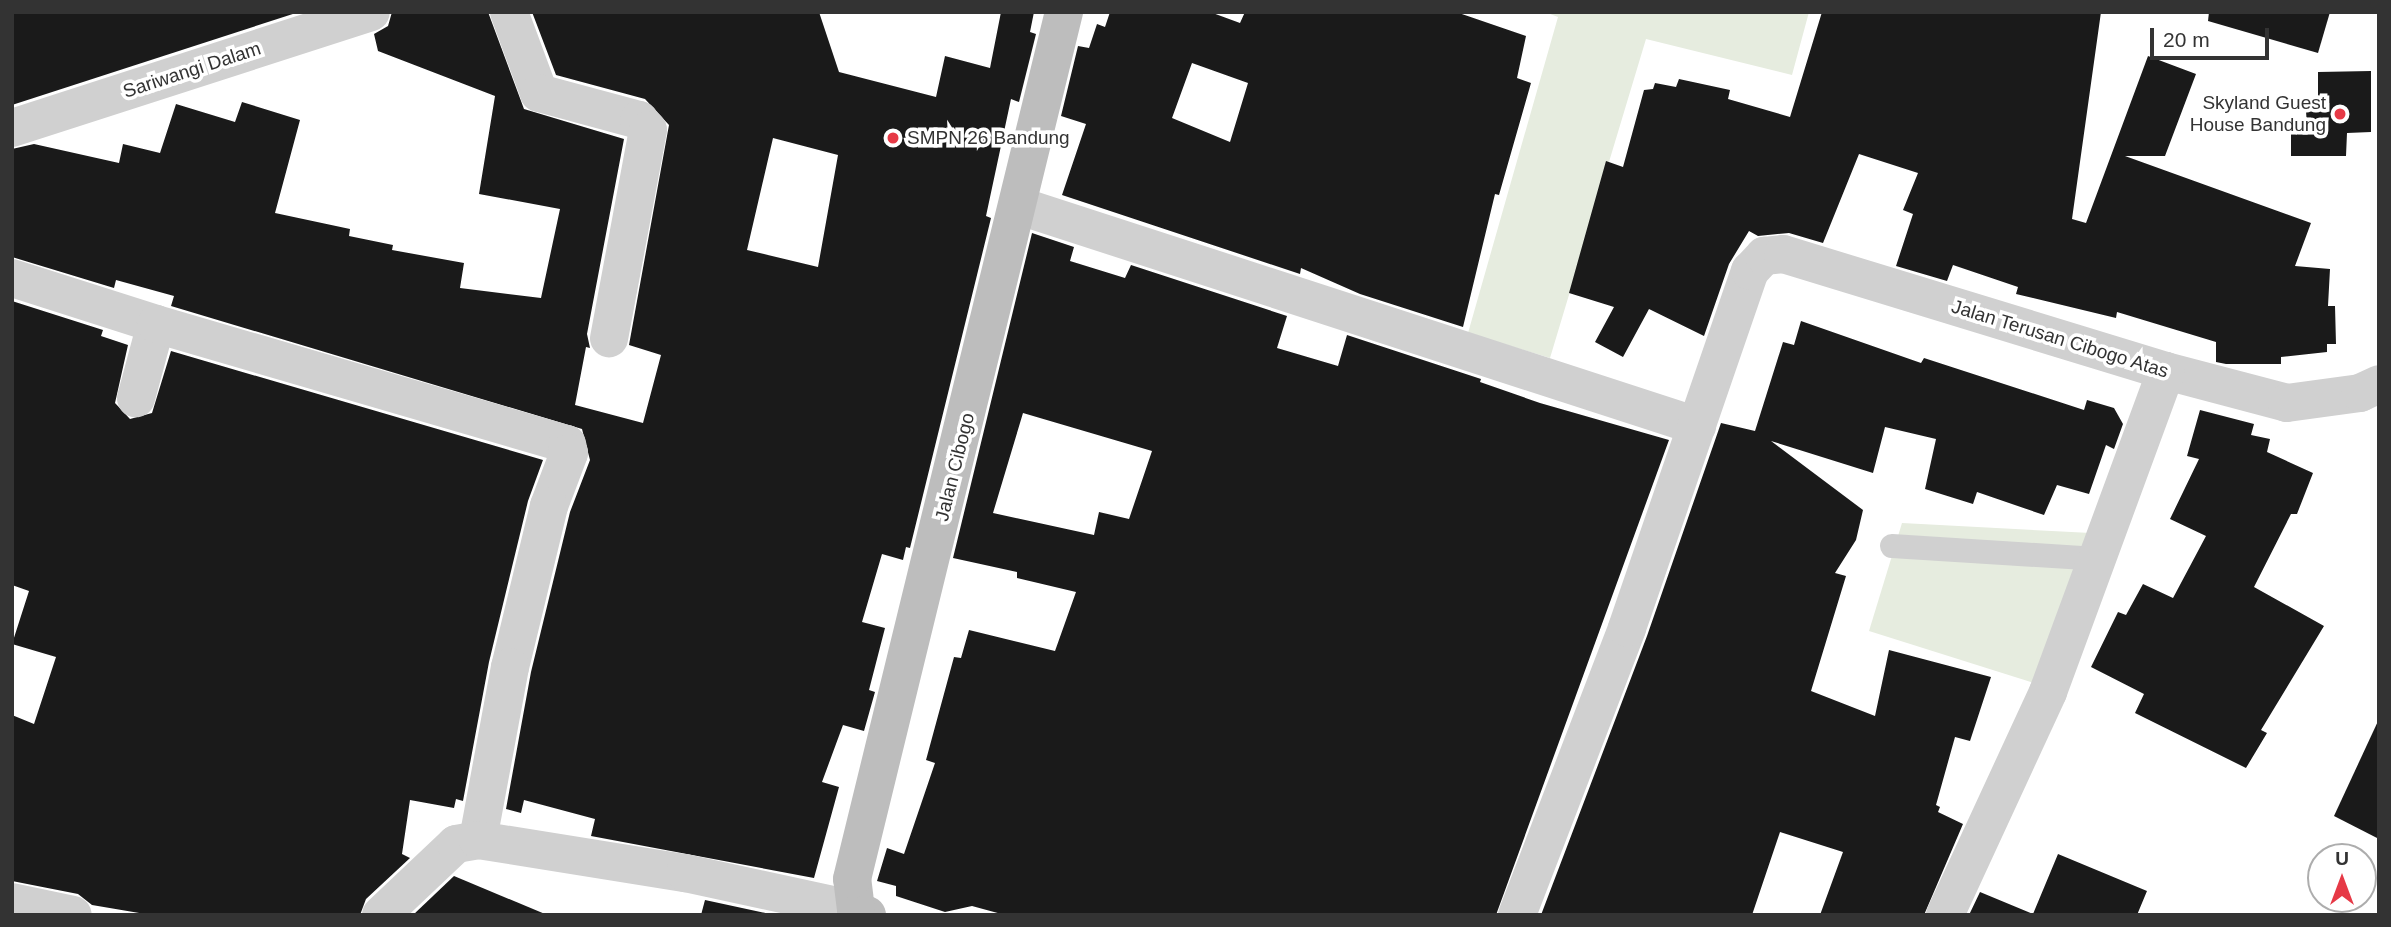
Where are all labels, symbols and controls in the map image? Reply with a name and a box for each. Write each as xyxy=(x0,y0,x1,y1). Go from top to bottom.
scale bar xyxy=(2153,14,2272,58)
text: 20 m xyxy=(2163,28,2210,51)
street label: Sariwangi Dalam xyxy=(120,37,264,103)
place label: Skyland Guest House Bandung xyxy=(2190,92,2326,136)
marker: Skyland Guest House Bandung xyxy=(2332,106,2348,122)
place label: SMPN 26 Bandung xyxy=(907,127,1070,149)
marker: SMPN 26 Bandung xyxy=(885,130,901,146)
street label: Jalan Terusan Cibogo Atas xyxy=(1948,295,2172,383)
street label: Jalan Cibogo xyxy=(931,410,979,524)
north arrow xyxy=(2307,843,2377,913)
text: U xyxy=(2335,848,2349,869)

